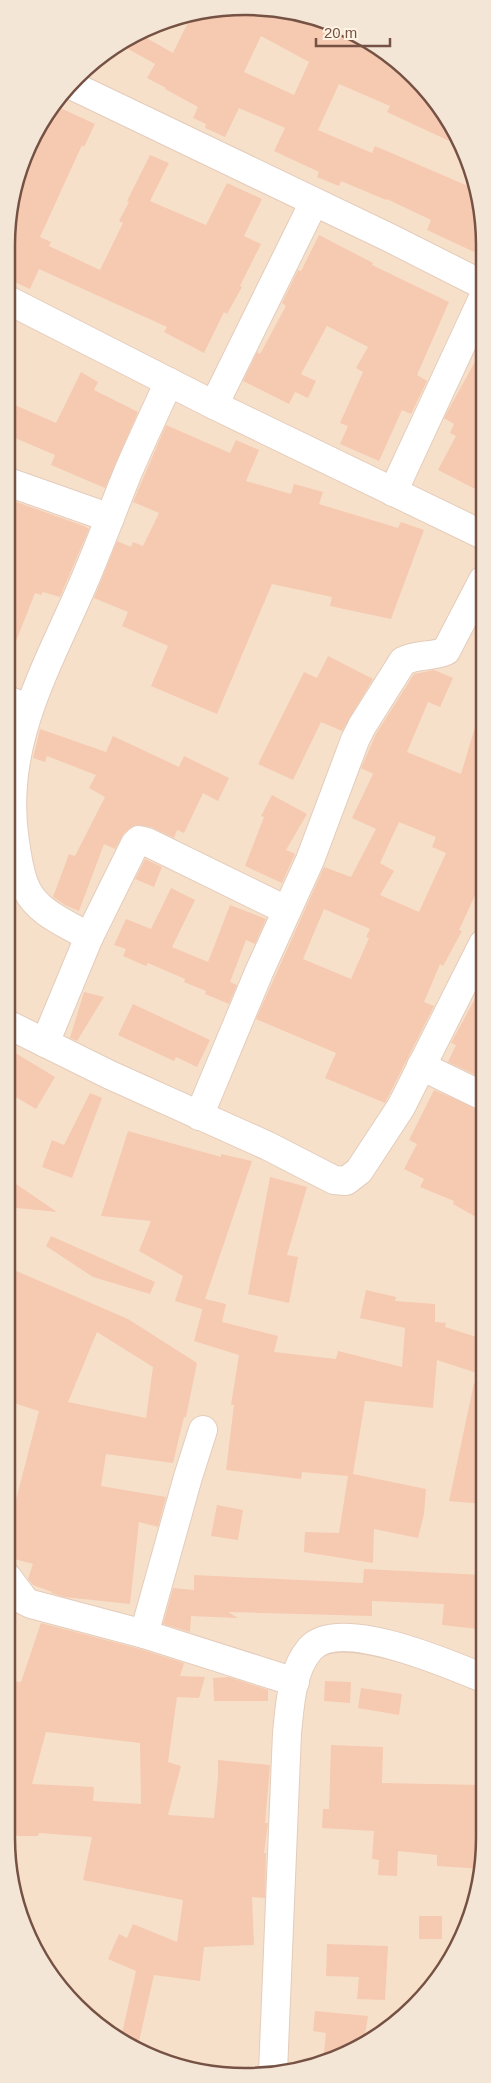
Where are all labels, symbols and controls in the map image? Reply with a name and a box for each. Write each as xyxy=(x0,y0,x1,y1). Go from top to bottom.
scale bar xyxy=(316,15,390,47)
text: 20 m xyxy=(324,24,357,41)

